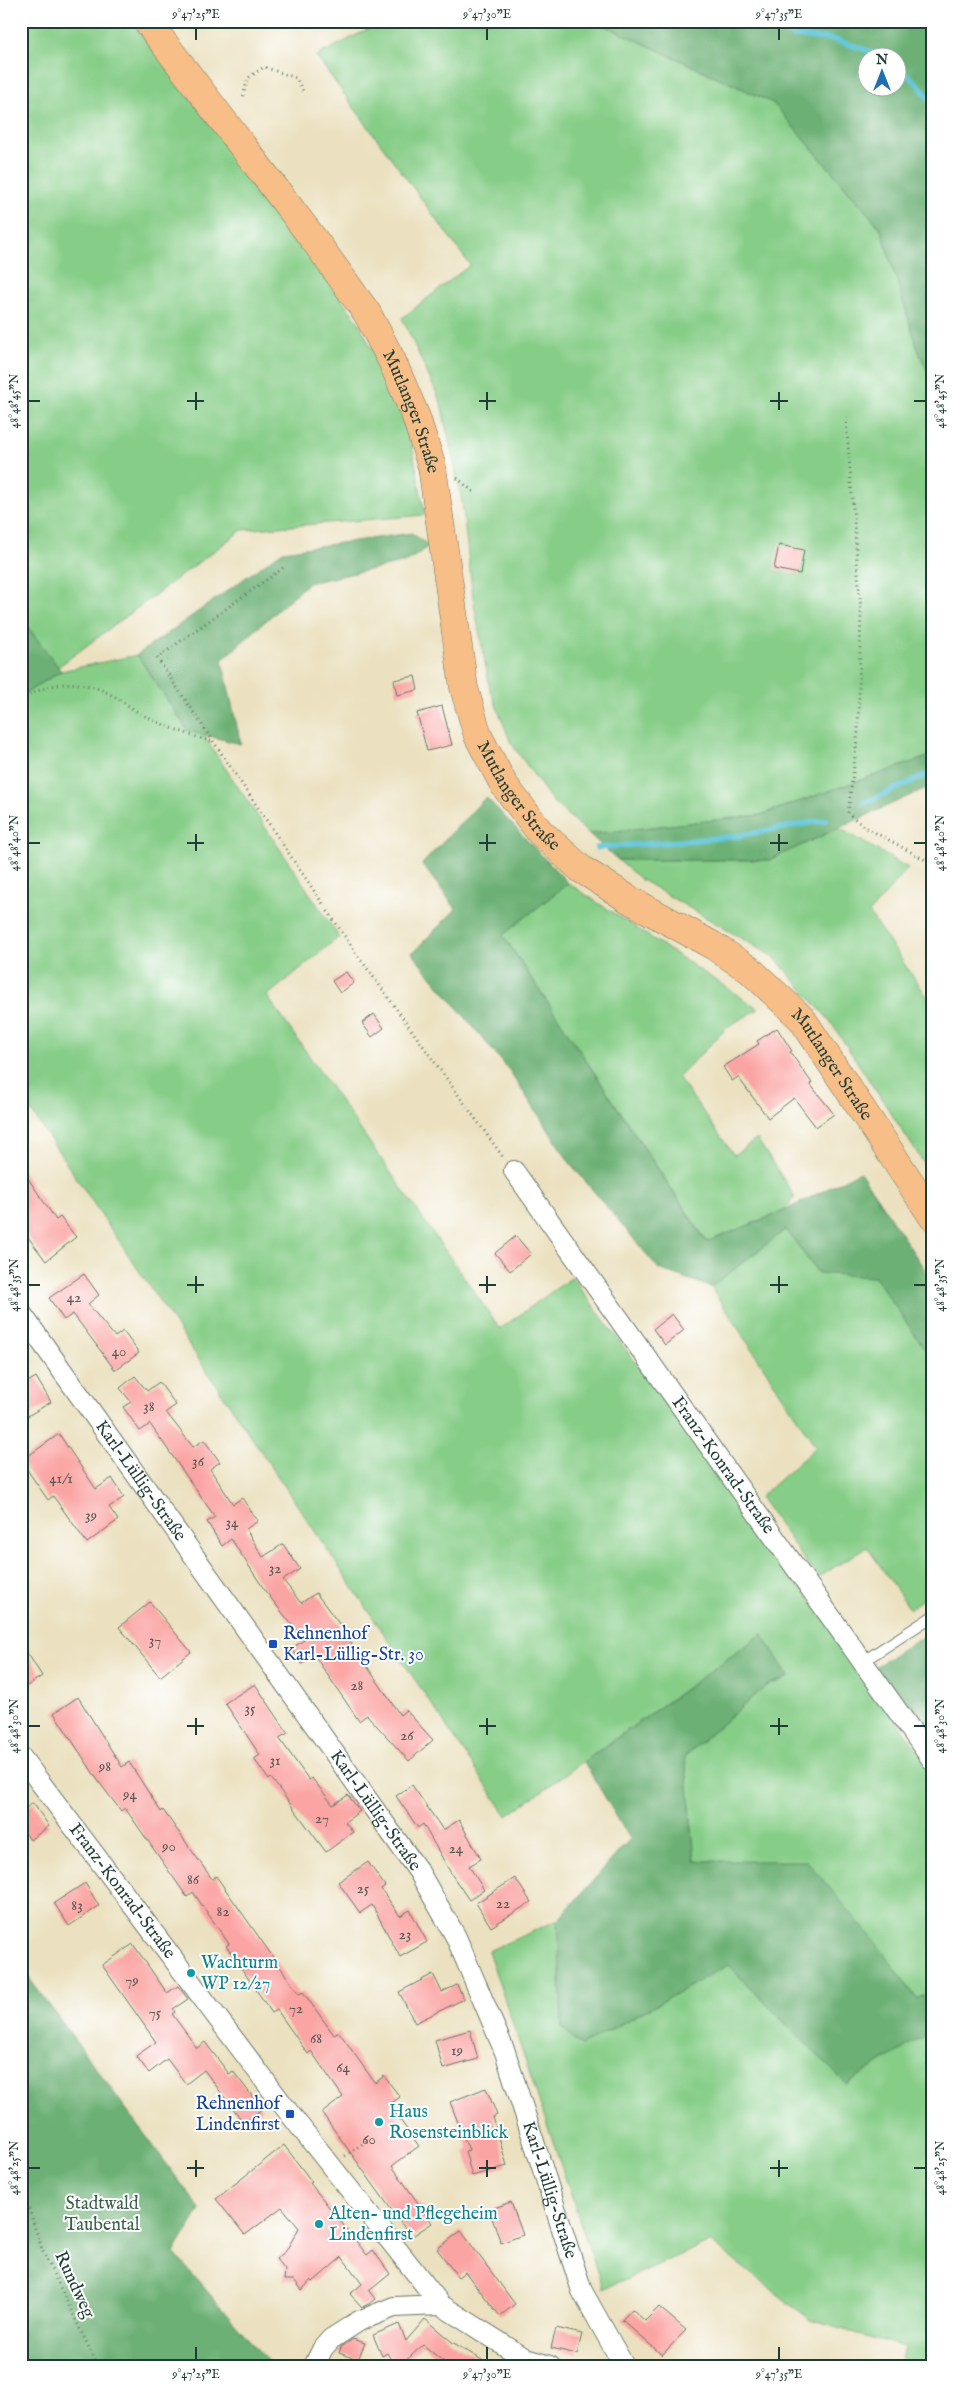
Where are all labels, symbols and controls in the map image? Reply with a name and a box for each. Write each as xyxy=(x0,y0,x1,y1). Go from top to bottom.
text: 9°47'25"E xyxy=(171,7,220,22)
text: 9°47'30"E xyxy=(462,7,511,22)
text: 9°47'35"E xyxy=(755,7,802,22)
north arrow xyxy=(856,48,906,98)
text: N xyxy=(875,51,888,69)
street label: Mutlanger Straße xyxy=(377,346,444,475)
text: 48°48'45"N xyxy=(7,373,22,428)
text: 48°48'45"N xyxy=(933,373,948,428)
street label: Mutlanger Straße xyxy=(471,737,565,856)
text: 48°48'40"N xyxy=(7,814,22,871)
text: 48°48'40"N xyxy=(933,814,948,871)
street label: Mutlanger Straße xyxy=(786,1003,877,1125)
text: 48°48'35"N xyxy=(7,1258,22,1312)
text: 48°48'35"N xyxy=(933,1258,948,1312)
house number: 42 xyxy=(67,1288,81,1307)
house number: 40 xyxy=(112,1342,126,1361)
street label: Franz-Konrad-Straße xyxy=(666,1392,780,1539)
house number: 38 xyxy=(143,1397,155,1416)
street label: Karl-Lüllig-Straße xyxy=(90,1416,191,1546)
house number: 36 xyxy=(192,1452,205,1471)
house number: 41/1 xyxy=(49,1469,73,1488)
house number: 39 xyxy=(85,1506,97,1525)
house number: 34 xyxy=(226,1513,239,1532)
house number: 32 xyxy=(269,1559,281,1578)
place label: Rehnenhof Karl-Lüllig-Str. 30 xyxy=(283,1623,424,1667)
house number: 37 xyxy=(149,1631,161,1650)
marker: Rehnenhof Karl-Lüllig-Str. 30 xyxy=(267,1638,279,1650)
house number: 28 xyxy=(351,1676,364,1695)
text: 48°48'30"N xyxy=(7,1698,22,1754)
text: 48°48'30"N xyxy=(933,1698,948,1754)
house number: 35 xyxy=(244,1699,256,1718)
house number: 26 xyxy=(400,1726,414,1745)
street label: Karl-Lüllig-Straße xyxy=(325,1746,426,1876)
house number: 31 xyxy=(269,1751,281,1770)
house number: 98 xyxy=(98,1757,111,1776)
house number: 94 xyxy=(122,1785,138,1804)
house number: 27 xyxy=(315,1809,329,1828)
street label: Franz-Konrad-Straße xyxy=(64,1819,181,1964)
house number: 90 xyxy=(161,1837,176,1856)
house number: 24 xyxy=(449,1839,464,1858)
house number: 86 xyxy=(187,1870,200,1889)
house number: 25 xyxy=(357,1879,370,1898)
house number: 22 xyxy=(496,1894,510,1913)
house number: 83 xyxy=(71,1896,83,1915)
house number: 82 xyxy=(217,1902,229,1921)
house number: 23 xyxy=(399,1925,411,1944)
place label: Wachturm WP 12/27 xyxy=(201,1952,278,1996)
marker: Wachturm WP 12/27 xyxy=(185,1967,197,1979)
house number: 79 xyxy=(125,1971,139,1990)
house number: 72 xyxy=(289,1999,303,2018)
house number: 75 xyxy=(149,2003,162,2022)
house number: 68 xyxy=(310,2029,322,2048)
house number: 19 xyxy=(451,2041,463,2060)
house number: 64 xyxy=(336,2058,350,2077)
place label: Rehnenhof Lindenfirst xyxy=(195,2093,283,2137)
place label: Haus Rosensteinblick xyxy=(389,2101,509,2145)
marker: Rehnenhof Lindenfirst xyxy=(284,2108,296,2120)
marker: Haus Rosensteinblick xyxy=(373,2116,385,2128)
street label: Karl-Lüllig-Straße xyxy=(517,2118,582,2262)
house number: 60 xyxy=(362,2130,376,2149)
text: 48°48'25"N xyxy=(7,2140,22,2195)
text: 48°48'25"N xyxy=(933,2140,948,2195)
park label: Stadtwald Taubental xyxy=(64,2193,140,2237)
place label: Alten- und Pflegeheim Lindenfirst xyxy=(328,2203,498,2247)
marker: Alten- und Pflegeheim Lindenfirst xyxy=(313,2218,325,2230)
street label: Rundweg xyxy=(48,2248,100,2323)
text: 9°47'25"E xyxy=(171,2367,220,2382)
text: 9°47'30"E xyxy=(462,2367,511,2382)
text: 9°47'35"E xyxy=(755,2367,802,2382)

